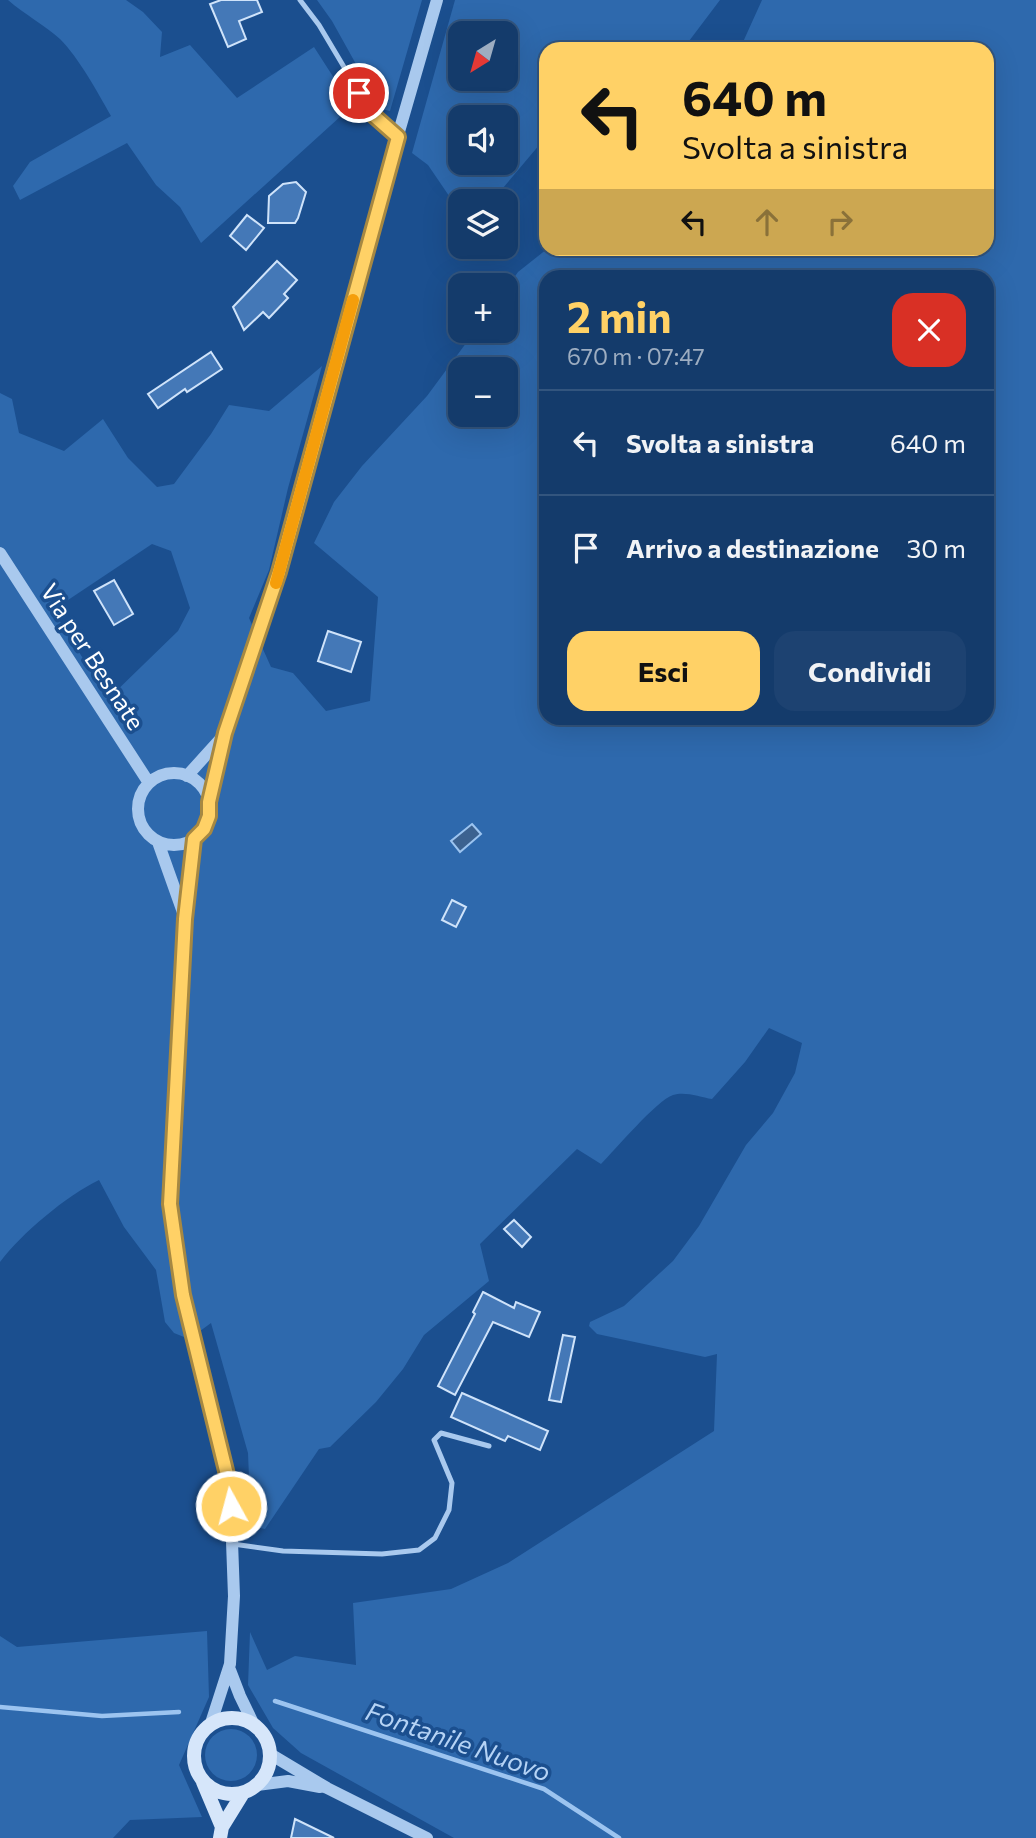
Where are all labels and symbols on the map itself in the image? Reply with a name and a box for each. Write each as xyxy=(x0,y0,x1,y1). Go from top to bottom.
north arrow xyxy=(448,21,518,91)
pin xyxy=(329,63,389,123)
street label: Via per Besnate xyxy=(35,578,151,735)
position arrow xyxy=(194,1469,268,1543)
water label: Fontanile Nuovo xyxy=(362,1694,555,1787)

